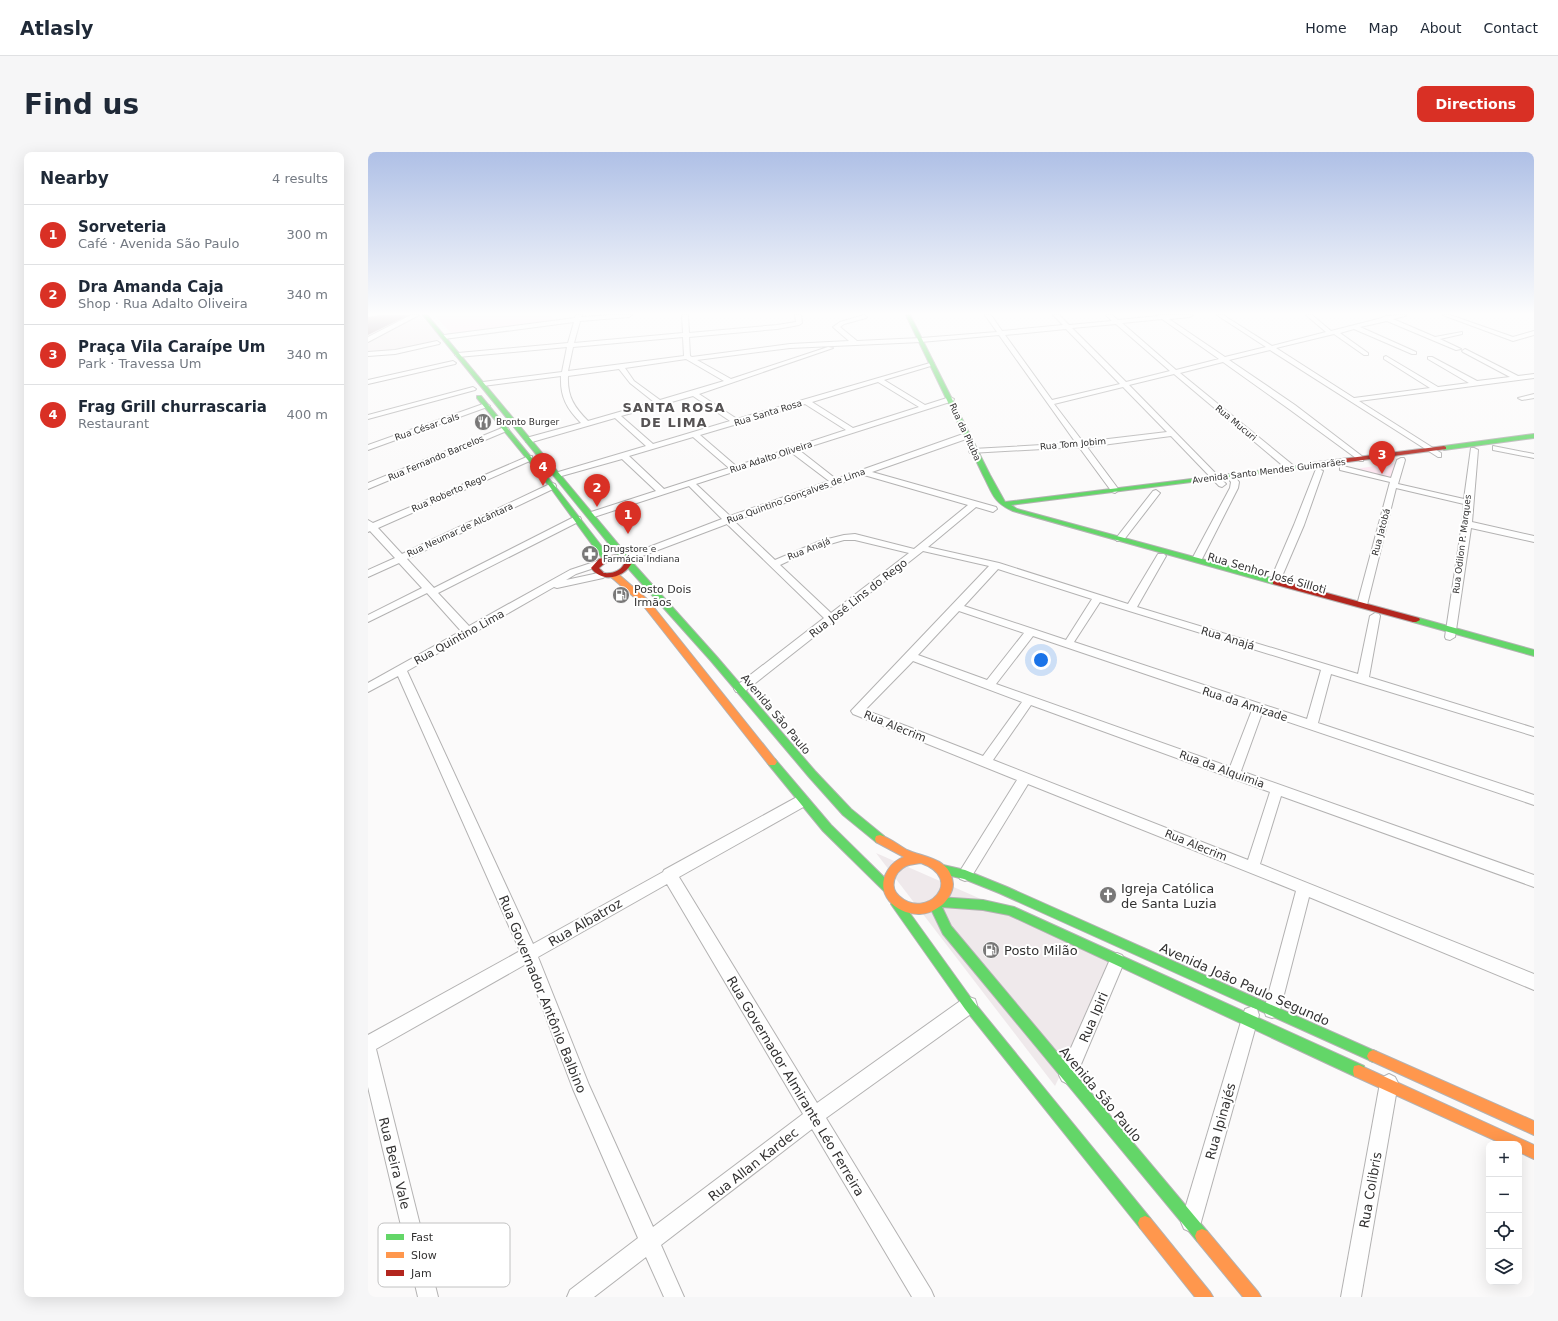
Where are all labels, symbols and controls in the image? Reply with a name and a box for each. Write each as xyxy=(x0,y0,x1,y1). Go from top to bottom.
text: Atlasly xyxy=(20,17,93,39)
text: Home xyxy=(1305,20,1347,36)
text: Map xyxy=(1369,20,1398,36)
text: About xyxy=(1420,20,1462,36)
text: Contact xyxy=(1484,20,1538,36)
button: Directions xyxy=(1417,86,1534,122)
text: Find us xyxy=(24,88,139,121)
text: Nearby xyxy=(40,168,109,188)
text: 4 results xyxy=(272,171,328,186)
text: Sorveteria xyxy=(78,218,166,236)
text: 1 xyxy=(48,227,58,242)
text: 300 m xyxy=(286,227,328,242)
text: Café · Avenida São Paulo xyxy=(78,236,239,251)
text: Dra Amanda Caja xyxy=(78,278,224,296)
text: 2 xyxy=(48,287,58,302)
text: 340 m xyxy=(286,287,328,302)
text: Shop · Rua Adalto Oliveira xyxy=(78,296,248,311)
text: Praça Vila Caraípe Um xyxy=(78,338,265,356)
text: 3 xyxy=(48,347,58,362)
text: 340 m xyxy=(286,347,328,362)
text: Park · Travessa Um xyxy=(78,356,201,371)
text: Frag Grill churrascaria xyxy=(78,398,267,416)
street label: Rua Santa Rosa xyxy=(733,398,803,428)
district label: SANTA ROSA DE LIMA xyxy=(622,400,726,430)
street label: Rua da Pituba xyxy=(947,402,983,462)
street label: Rua Mucuri xyxy=(1214,403,1258,443)
text: 4 xyxy=(48,407,58,422)
text: 400 m xyxy=(286,407,328,422)
street label: Rua César Cals xyxy=(393,411,461,443)
restaurant icon: Bronto Burger xyxy=(473,412,493,432)
text: Restaurant xyxy=(78,416,149,431)
place label: Bronto Burger xyxy=(496,417,559,427)
street label: Rua Fernando Barcelos xyxy=(387,433,486,483)
street label: Rua Tom Jobim xyxy=(1040,436,1106,452)
street label: Rua Adalto Oliveira xyxy=(728,439,814,475)
pin: 3 xyxy=(1369,441,1395,474)
pin: 4 xyxy=(530,453,556,486)
street label: Avenida Santo Mendes Guimarães xyxy=(1192,457,1347,485)
street label: Rua Quintino Gonçalves de Lima xyxy=(725,466,867,526)
street label: Rua Roberto Rego xyxy=(410,472,488,514)
pin: 2 xyxy=(584,474,610,507)
street label: Rua Odilon P. Marques xyxy=(1451,493,1473,594)
street label: Rua Neumar de Alcântara xyxy=(405,501,515,559)
pin: 1 xyxy=(615,501,641,534)
street label: Rua Jatobá xyxy=(1370,507,1392,557)
street label: Rua Anajá xyxy=(786,536,832,562)
pharmacy icon: Drugstore e Farmácia Indiana xyxy=(580,544,600,564)
place label: Drugstore e Farmácia Indiana xyxy=(603,544,680,564)
street label: Rua Senhor José Silloti xyxy=(1206,550,1328,597)
street label: Rua José Lins do Rego xyxy=(807,556,910,641)
place label: Posto Dois Irmãos xyxy=(634,583,691,609)
fuel station icon: Posto Dois Irmãos xyxy=(611,585,631,605)
street label: Rua Quintino Lima xyxy=(412,607,507,668)
street label: Rua Anajá xyxy=(1199,624,1256,653)
your location xyxy=(1031,650,1051,670)
street label: Avenida São Paulo xyxy=(738,671,813,757)
street label: Rua da Amizade xyxy=(1200,685,1289,725)
street label: Rua Alecrim xyxy=(862,708,928,745)
street label: Rua da Alquimia xyxy=(1177,748,1266,791)
street label: Rua Alecrim xyxy=(1163,827,1229,864)
place label: Igreja Católica de Santa Luzia xyxy=(1121,881,1217,911)
church icon: Igreja Católica de Santa Luzia xyxy=(1098,885,1118,905)
street label: Rua Governador Antônio Balbino xyxy=(496,893,589,1095)
street label: Rua Albatroz xyxy=(546,895,625,950)
fuel station icon: Posto Milão xyxy=(981,940,1001,960)
street label: Avenida João Paulo Segundo xyxy=(1158,940,1332,1029)
place label: Posto Milão xyxy=(1004,943,1078,958)
street label: Rua Governador Almirante Léo Ferreira xyxy=(724,974,867,1199)
street label: Rua Ipiri xyxy=(1076,990,1111,1045)
street label: Avenida São Paulo xyxy=(1057,1044,1145,1145)
street label: Rua Ipinajés xyxy=(1202,1081,1239,1161)
street label: Rua Beira Vale xyxy=(376,1116,413,1211)
street label: Rua Allan Kardec xyxy=(705,1125,801,1204)
map controls xyxy=(1486,1141,1522,1285)
button: + xyxy=(1486,1141,1522,1177)
street label: Rua Colibris xyxy=(1356,1151,1385,1229)
button: − xyxy=(1486,1177,1522,1213)
button: locate xyxy=(1486,1213,1522,1249)
legend xyxy=(378,1223,510,1287)
text: Fast xyxy=(411,1231,434,1244)
text: Slow xyxy=(411,1249,437,1262)
button: layers xyxy=(1486,1249,1522,1285)
text: Jam xyxy=(410,1267,432,1280)

